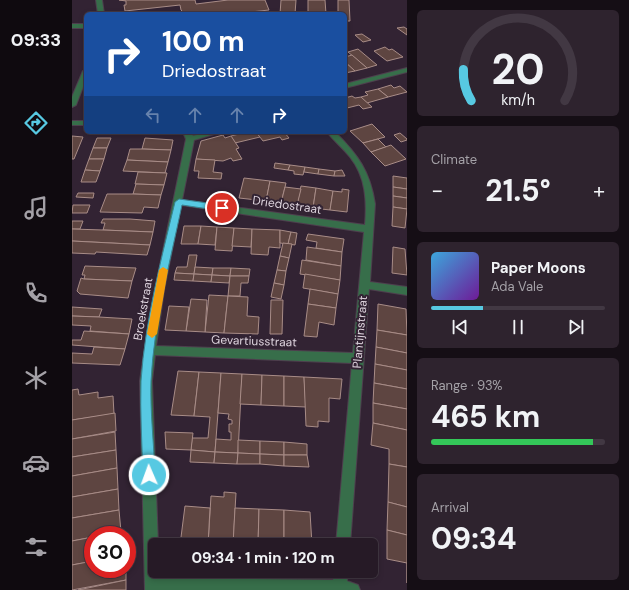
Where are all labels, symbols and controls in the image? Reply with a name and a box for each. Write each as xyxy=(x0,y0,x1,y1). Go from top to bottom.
text: 100 m xyxy=(162,23,245,60)
text: 09:33 xyxy=(11,28,61,52)
icon: right xyxy=(96,28,148,80)
text: 20 xyxy=(491,43,545,97)
text: Driedostraat xyxy=(162,59,266,83)
text: km/h xyxy=(501,91,535,109)
icon: left xyxy=(142,104,164,126)
icon: ahead xyxy=(184,104,206,126)
icon: ahead xyxy=(226,104,248,126)
icon: right xyxy=(268,104,290,126)
icon: directions xyxy=(22,109,50,137)
text: Climate xyxy=(431,151,477,168)
text: 21.5° xyxy=(485,171,551,210)
text: − xyxy=(431,176,443,205)
text: + xyxy=(593,176,605,205)
pin xyxy=(205,191,239,225)
street label: Driedostraat xyxy=(251,192,323,218)
icon: music xyxy=(22,194,50,222)
icon: arrive xyxy=(211,197,233,219)
text: Paper Moons xyxy=(491,258,586,278)
street label: Broekstraat xyxy=(130,276,156,342)
text: Ada Vale xyxy=(491,278,543,295)
icon: phone xyxy=(22,279,50,307)
street label: Plantijnstraat xyxy=(349,295,371,369)
icon: previous xyxy=(449,316,471,338)
icon: pause xyxy=(507,316,529,338)
icon: next xyxy=(565,316,587,338)
street label: Gevartiusstraat xyxy=(211,332,297,350)
icon: climate xyxy=(22,364,50,392)
text: Range · 93% xyxy=(431,377,503,394)
text: 465 km xyxy=(431,397,540,436)
icon: car xyxy=(22,449,50,477)
position arrow xyxy=(128,454,170,496)
text: Arrival xyxy=(431,499,469,516)
text: 09:34 xyxy=(431,519,516,558)
speed limit sign: 30 xyxy=(84,526,136,578)
icon: filters xyxy=(22,533,50,561)
text: 09:34 · 1 min · 120 m xyxy=(191,548,335,568)

